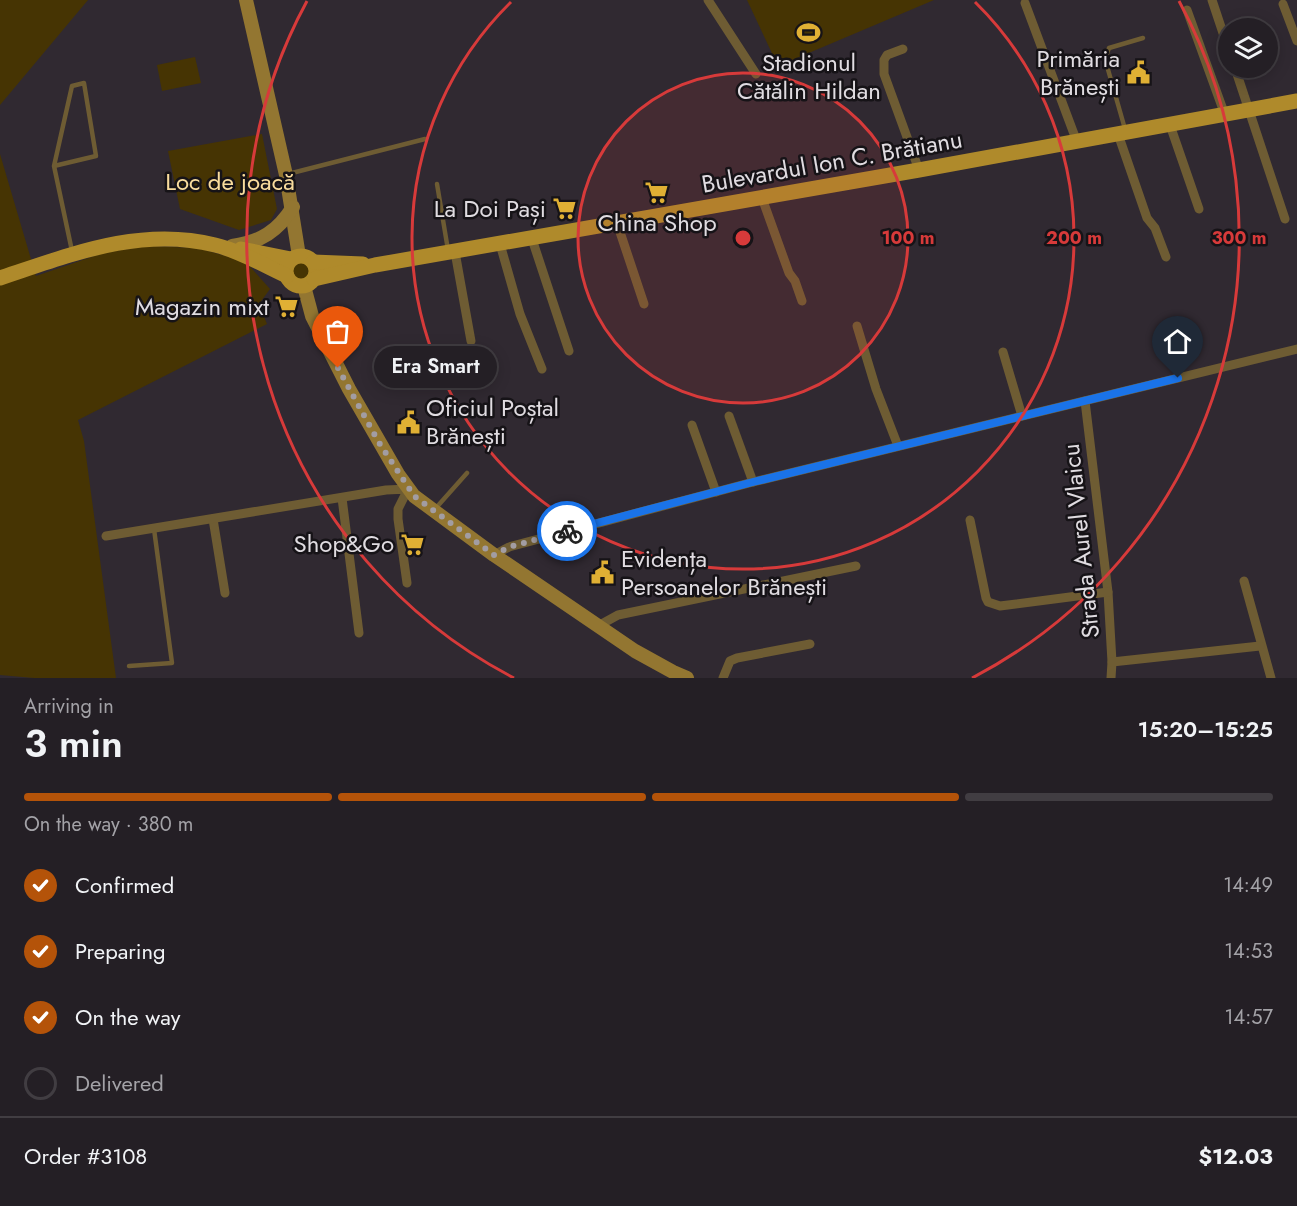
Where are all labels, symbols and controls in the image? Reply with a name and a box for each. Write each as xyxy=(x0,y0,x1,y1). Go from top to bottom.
map controls xyxy=(1218,18,1278,78)
button: layers xyxy=(1218,18,1278,78)
sports icon: Stadionul Cătălin Hildan xyxy=(796,20,822,46)
place label: Primăria Brănești xyxy=(1036,41,1120,104)
place label: Stadionul Cătălin Hildan xyxy=(737,45,881,108)
public building icon: Primăria Brănești xyxy=(1125,60,1151,86)
street label: Bulevardul Ion C. Brătianu xyxy=(699,121,965,202)
park label: Loc de joacă xyxy=(165,164,295,199)
supermarket icon: China Shop xyxy=(644,180,670,206)
place label: La Doi Pași xyxy=(434,191,546,226)
supermarket icon: La Doi Pași xyxy=(551,196,577,222)
place label: China Shop xyxy=(597,205,717,240)
text: 100 m xyxy=(881,225,935,251)
text: 200 m xyxy=(1046,225,1102,251)
text: 300 m xyxy=(1211,225,1267,251)
centre of rings xyxy=(733,228,753,248)
place label: Magazin mixt xyxy=(135,289,269,324)
supermarket icon: Magazin mixt xyxy=(274,294,300,320)
pin xyxy=(312,306,363,368)
icon: bag xyxy=(321,315,354,348)
pin xyxy=(1152,316,1203,378)
icon: home xyxy=(1161,325,1194,358)
callout: Era Smart xyxy=(374,347,497,389)
text: Era Smart xyxy=(391,352,480,381)
place label: Oficiul Poștal Brănești xyxy=(426,390,559,453)
public building icon: Oficiul Poștal Brănești xyxy=(395,409,421,435)
street label: Strada Aurel Vlaicu xyxy=(1053,442,1108,640)
courier xyxy=(537,501,597,561)
icon: bike xyxy=(551,515,584,548)
place label: Shop&Go xyxy=(294,526,394,561)
supermarket icon: Shop&Go xyxy=(399,531,425,557)
place label: Evidența Persoanelor Brănești xyxy=(621,541,827,604)
public building icon: Evidența Persoanelor Brănești xyxy=(590,560,616,586)
text: Arriving in xyxy=(24,692,114,721)
text: 15:20–15:25 xyxy=(1138,713,1273,745)
text: 3 min xyxy=(24,715,123,772)
text: On the way · 380 m xyxy=(24,810,193,839)
icon: check xyxy=(24,869,57,902)
text: Confirmed xyxy=(75,869,174,901)
text: 14:49 xyxy=(1223,871,1273,900)
icon: check xyxy=(24,935,57,968)
text: Preparing xyxy=(75,935,166,967)
text: 14:53 xyxy=(1224,937,1273,966)
icon: check xyxy=(24,1001,57,1034)
text: On the way xyxy=(75,1001,180,1033)
text: 14:57 xyxy=(1225,1003,1273,1032)
text: Delivered xyxy=(75,1067,164,1099)
text: Order #3108 xyxy=(24,1140,147,1172)
text: $12.03 xyxy=(1198,1140,1273,1172)

